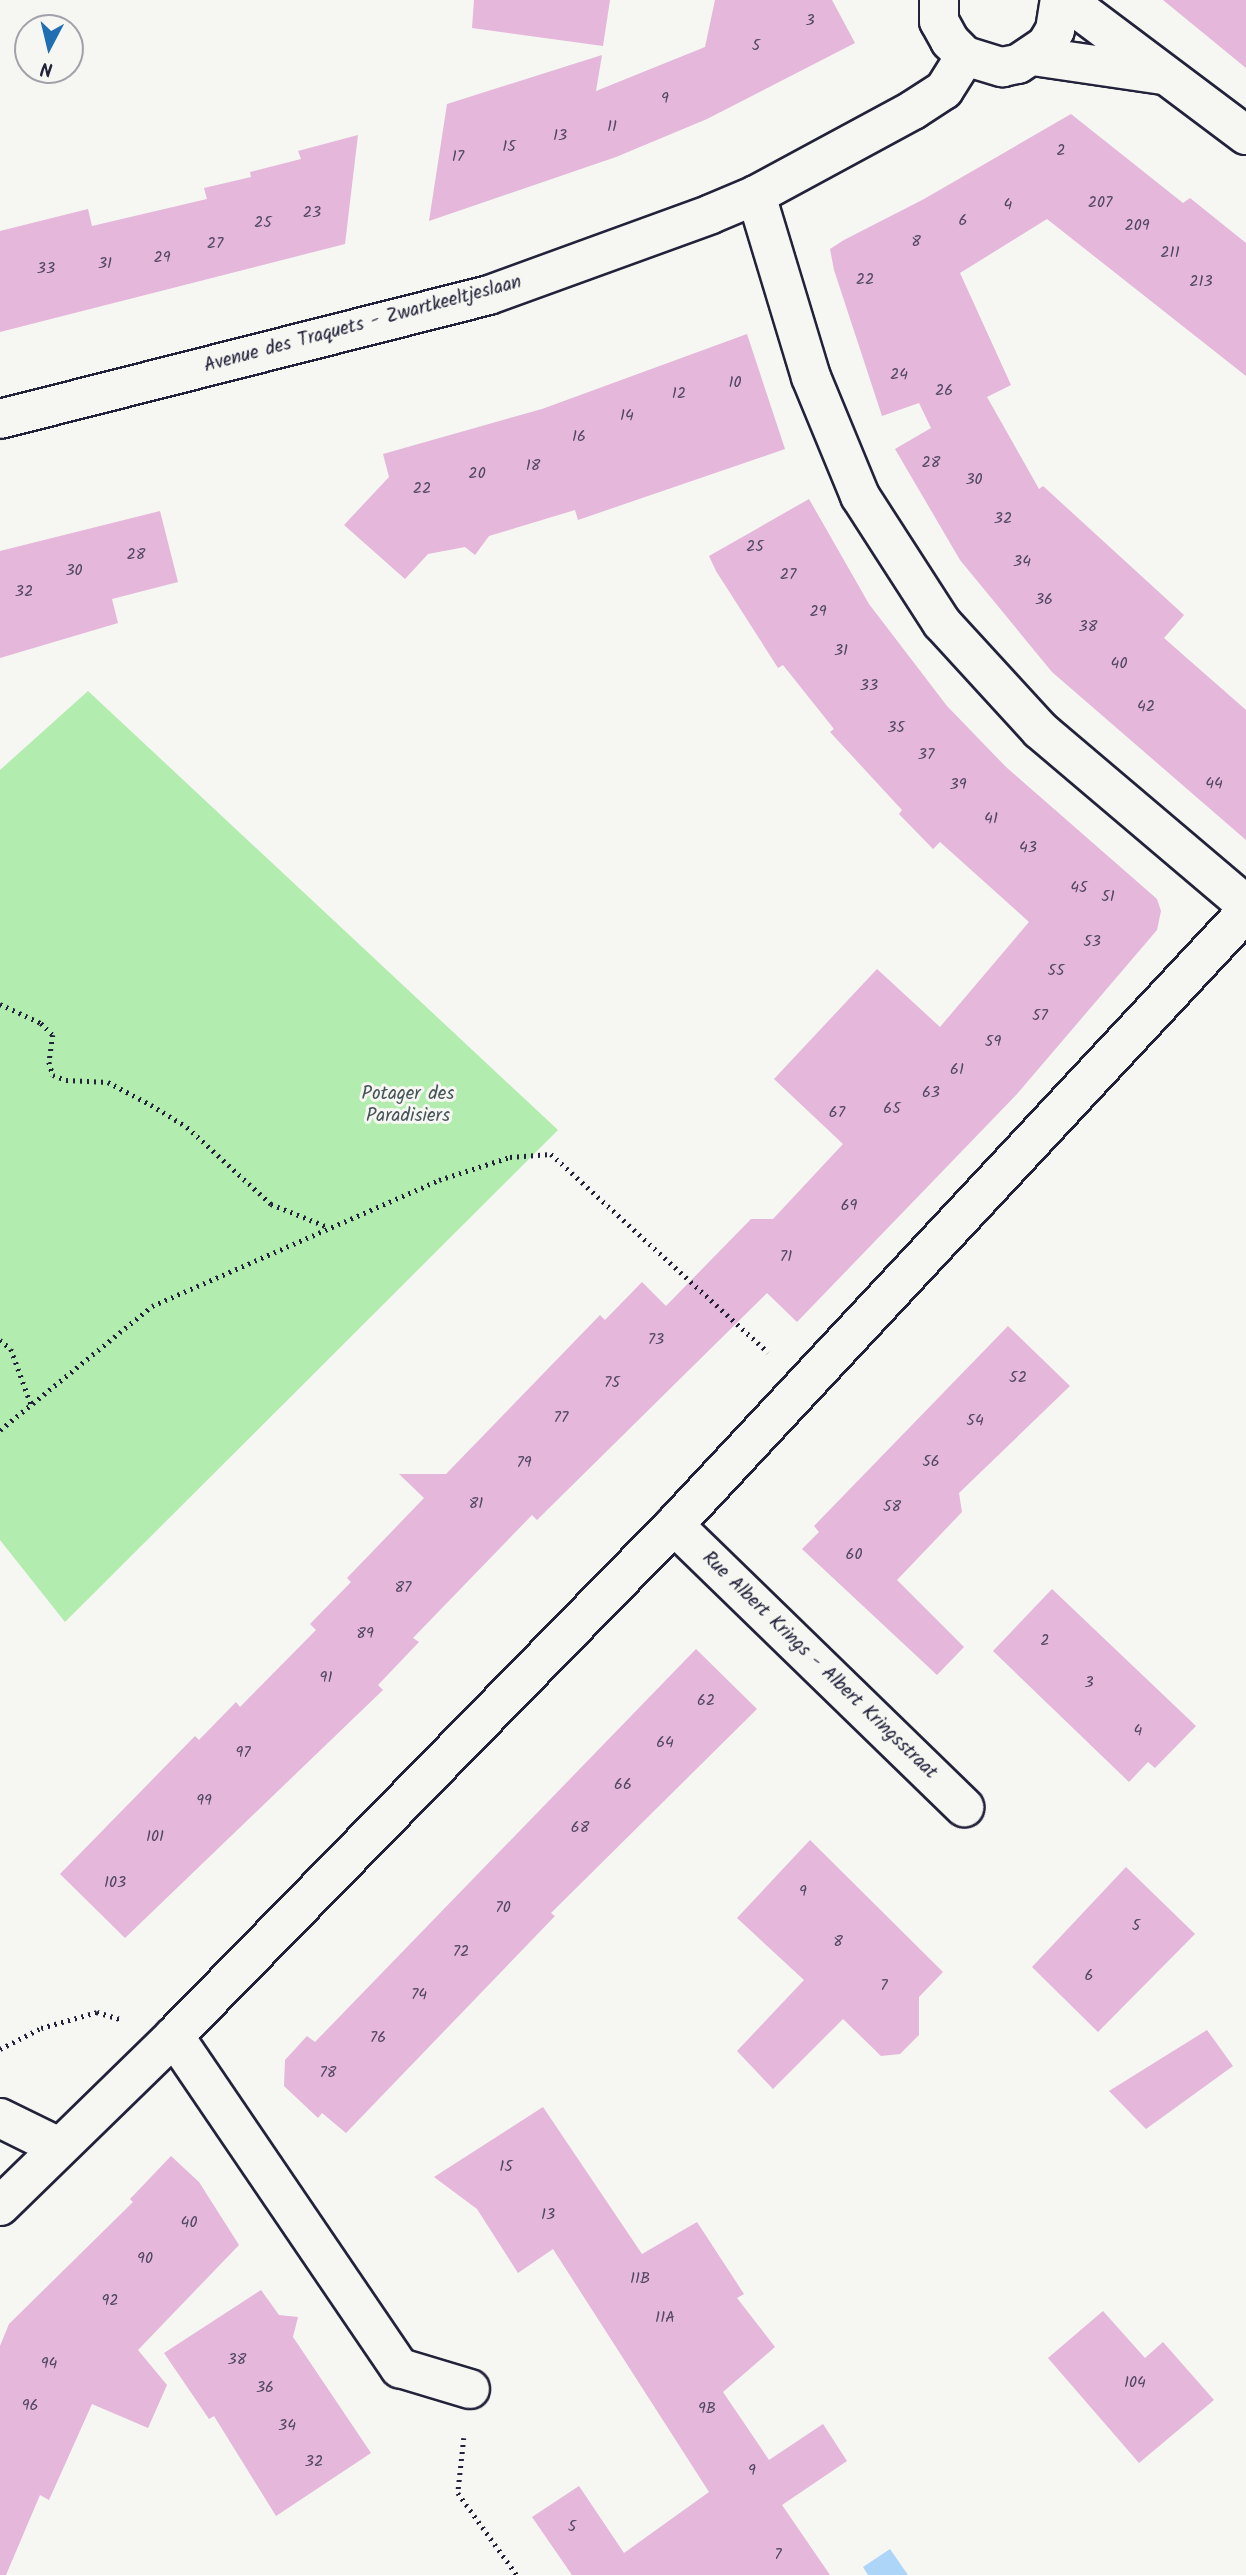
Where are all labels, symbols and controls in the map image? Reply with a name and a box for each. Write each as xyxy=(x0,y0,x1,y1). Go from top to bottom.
house number: 3 xyxy=(805,11,815,31)
north arrow xyxy=(14,14,84,84)
house number: 5 xyxy=(752,36,760,56)
text: N xyxy=(39,52,54,83)
house number: 9 xyxy=(661,89,669,109)
house number: 11 xyxy=(607,117,617,137)
house number: 13 xyxy=(553,126,567,146)
house number: 15 xyxy=(502,137,516,157)
house number: 2 xyxy=(1056,141,1066,161)
house number: 17 xyxy=(452,147,464,167)
house number: 207 xyxy=(1088,193,1112,213)
house number: 4 xyxy=(1004,195,1012,215)
house number: 23 xyxy=(303,203,321,223)
house number: 6 xyxy=(959,211,967,231)
house number: 25 xyxy=(254,213,272,233)
house number: 209 xyxy=(1124,216,1150,236)
house number: 8 xyxy=(911,232,921,252)
house number: 27 xyxy=(207,234,223,254)
house number: 211 xyxy=(1160,243,1180,263)
house number: 29 xyxy=(153,248,171,268)
house number: 31 xyxy=(98,254,112,274)
house number: 33 xyxy=(37,259,55,279)
house number: 22 xyxy=(856,270,874,290)
street label: Avenue des Traquets - Zwartkeeltjeslaan xyxy=(202,272,524,378)
house number: 213 xyxy=(1189,272,1213,292)
house number: 24 xyxy=(890,365,908,385)
house number: 10 xyxy=(728,373,742,393)
house number: 26 xyxy=(935,381,953,401)
house number: 12 xyxy=(672,384,686,404)
house number: 14 xyxy=(620,406,634,426)
house number: 16 xyxy=(572,427,586,447)
house number: 28 xyxy=(922,453,940,473)
house number: 18 xyxy=(526,456,540,476)
house number: 20 xyxy=(468,464,486,484)
house number: 30 xyxy=(965,470,983,490)
house number: 22 xyxy=(413,479,431,499)
house number: 32 xyxy=(994,509,1012,529)
house number: 25 xyxy=(746,537,764,557)
house number: 28 xyxy=(127,545,145,565)
house number: 34 xyxy=(1013,552,1031,572)
house number: 30 xyxy=(65,561,83,581)
house number: 27 xyxy=(780,565,796,585)
house number: 32 xyxy=(15,582,33,602)
house number: 36 xyxy=(1035,590,1053,610)
house number: 29 xyxy=(809,602,827,622)
house number: 38 xyxy=(1079,617,1097,637)
house number: 31 xyxy=(834,641,848,661)
house number: 40 xyxy=(1111,654,1127,674)
house number: 33 xyxy=(860,676,878,696)
house number: 42 xyxy=(1137,697,1155,717)
house number: 35 xyxy=(887,718,905,738)
house number: 37 xyxy=(918,745,934,765)
house number: 44 xyxy=(1205,774,1223,794)
house number: 39 xyxy=(950,775,966,795)
house number: 41 xyxy=(984,809,998,829)
house number: 43 xyxy=(1019,838,1037,858)
house number: 45 xyxy=(1070,878,1088,898)
house number: 51 xyxy=(1101,887,1115,907)
house number: 53 xyxy=(1083,932,1101,952)
house number: 55 xyxy=(1047,961,1065,981)
house number: 57 xyxy=(1032,1006,1048,1026)
house number: 59 xyxy=(985,1032,1001,1052)
house number: 61 xyxy=(950,1060,964,1080)
house number: 63 xyxy=(922,1083,940,1103)
park label: Potager des Paradisiers xyxy=(362,1084,454,1128)
house number: 65 xyxy=(883,1099,901,1119)
house number: 67 xyxy=(829,1103,845,1123)
house number: 69 xyxy=(841,1196,857,1216)
house number: 71 xyxy=(780,1247,792,1267)
house number: 73 xyxy=(648,1330,664,1350)
house number: 52 xyxy=(1009,1368,1027,1388)
house number: 75 xyxy=(604,1373,620,1393)
house number: 77 xyxy=(554,1408,568,1428)
house number: 54 xyxy=(966,1411,984,1431)
house number: 56 xyxy=(922,1452,940,1472)
house number: 79 xyxy=(516,1453,532,1473)
house number: 81 xyxy=(469,1494,483,1514)
house number: 58 xyxy=(883,1497,901,1517)
house number: 60 xyxy=(846,1545,862,1565)
street label: Rue Albert Krings - Albert Kringsstraat xyxy=(697,1547,941,1785)
house number: 87 xyxy=(394,1578,412,1598)
house number: 89 xyxy=(356,1624,374,1644)
house number: 2 xyxy=(1040,1631,1050,1651)
house number: 91 xyxy=(320,1668,332,1688)
house number: 3 xyxy=(1084,1673,1094,1693)
house number: 62 xyxy=(697,1691,715,1711)
house number: 4 xyxy=(1134,1721,1142,1741)
house number: 64 xyxy=(656,1733,674,1753)
house number: 97 xyxy=(235,1743,251,1763)
house number: 66 xyxy=(614,1775,632,1795)
house number: 99 xyxy=(196,1791,212,1811)
house number: 68 xyxy=(571,1818,589,1838)
house number: 101 xyxy=(146,1827,164,1847)
house number: 103 xyxy=(104,1873,126,1893)
house number: 9 xyxy=(799,1882,807,1902)
house number: 70 xyxy=(495,1898,511,1918)
house number: 5 xyxy=(1132,1916,1140,1936)
house number: 8 xyxy=(833,1932,843,1952)
house number: 72 xyxy=(453,1942,469,1962)
house number: 6 xyxy=(1085,1966,1093,1986)
house number: 7 xyxy=(880,1976,888,1996)
house number: 74 xyxy=(411,1985,427,2005)
house number: 76 xyxy=(370,2028,386,2048)
house number: 78 xyxy=(319,2063,337,2083)
house number: 15 xyxy=(499,2157,513,2177)
house number: 13 xyxy=(541,2205,555,2225)
house number: 40 xyxy=(181,2213,197,2233)
house number: 90 xyxy=(137,2249,153,2269)
house number: 11B xyxy=(630,2269,650,2289)
house number: 92 xyxy=(101,2291,119,2311)
house number: 11A xyxy=(655,2308,675,2328)
house number: 38 xyxy=(228,2350,246,2370)
house number: 94 xyxy=(41,2354,57,2374)
house number: 104 xyxy=(1124,2373,1146,2393)
house number: 36 xyxy=(256,2378,274,2398)
house number: 96 xyxy=(22,2396,38,2416)
house number: 9B xyxy=(698,2399,716,2419)
house number: 34 xyxy=(278,2416,296,2436)
house number: 32 xyxy=(305,2452,323,2472)
house number: 9 xyxy=(748,2461,756,2481)
house number: 5 xyxy=(568,2517,576,2537)
house number: 7 xyxy=(774,2545,782,2565)

